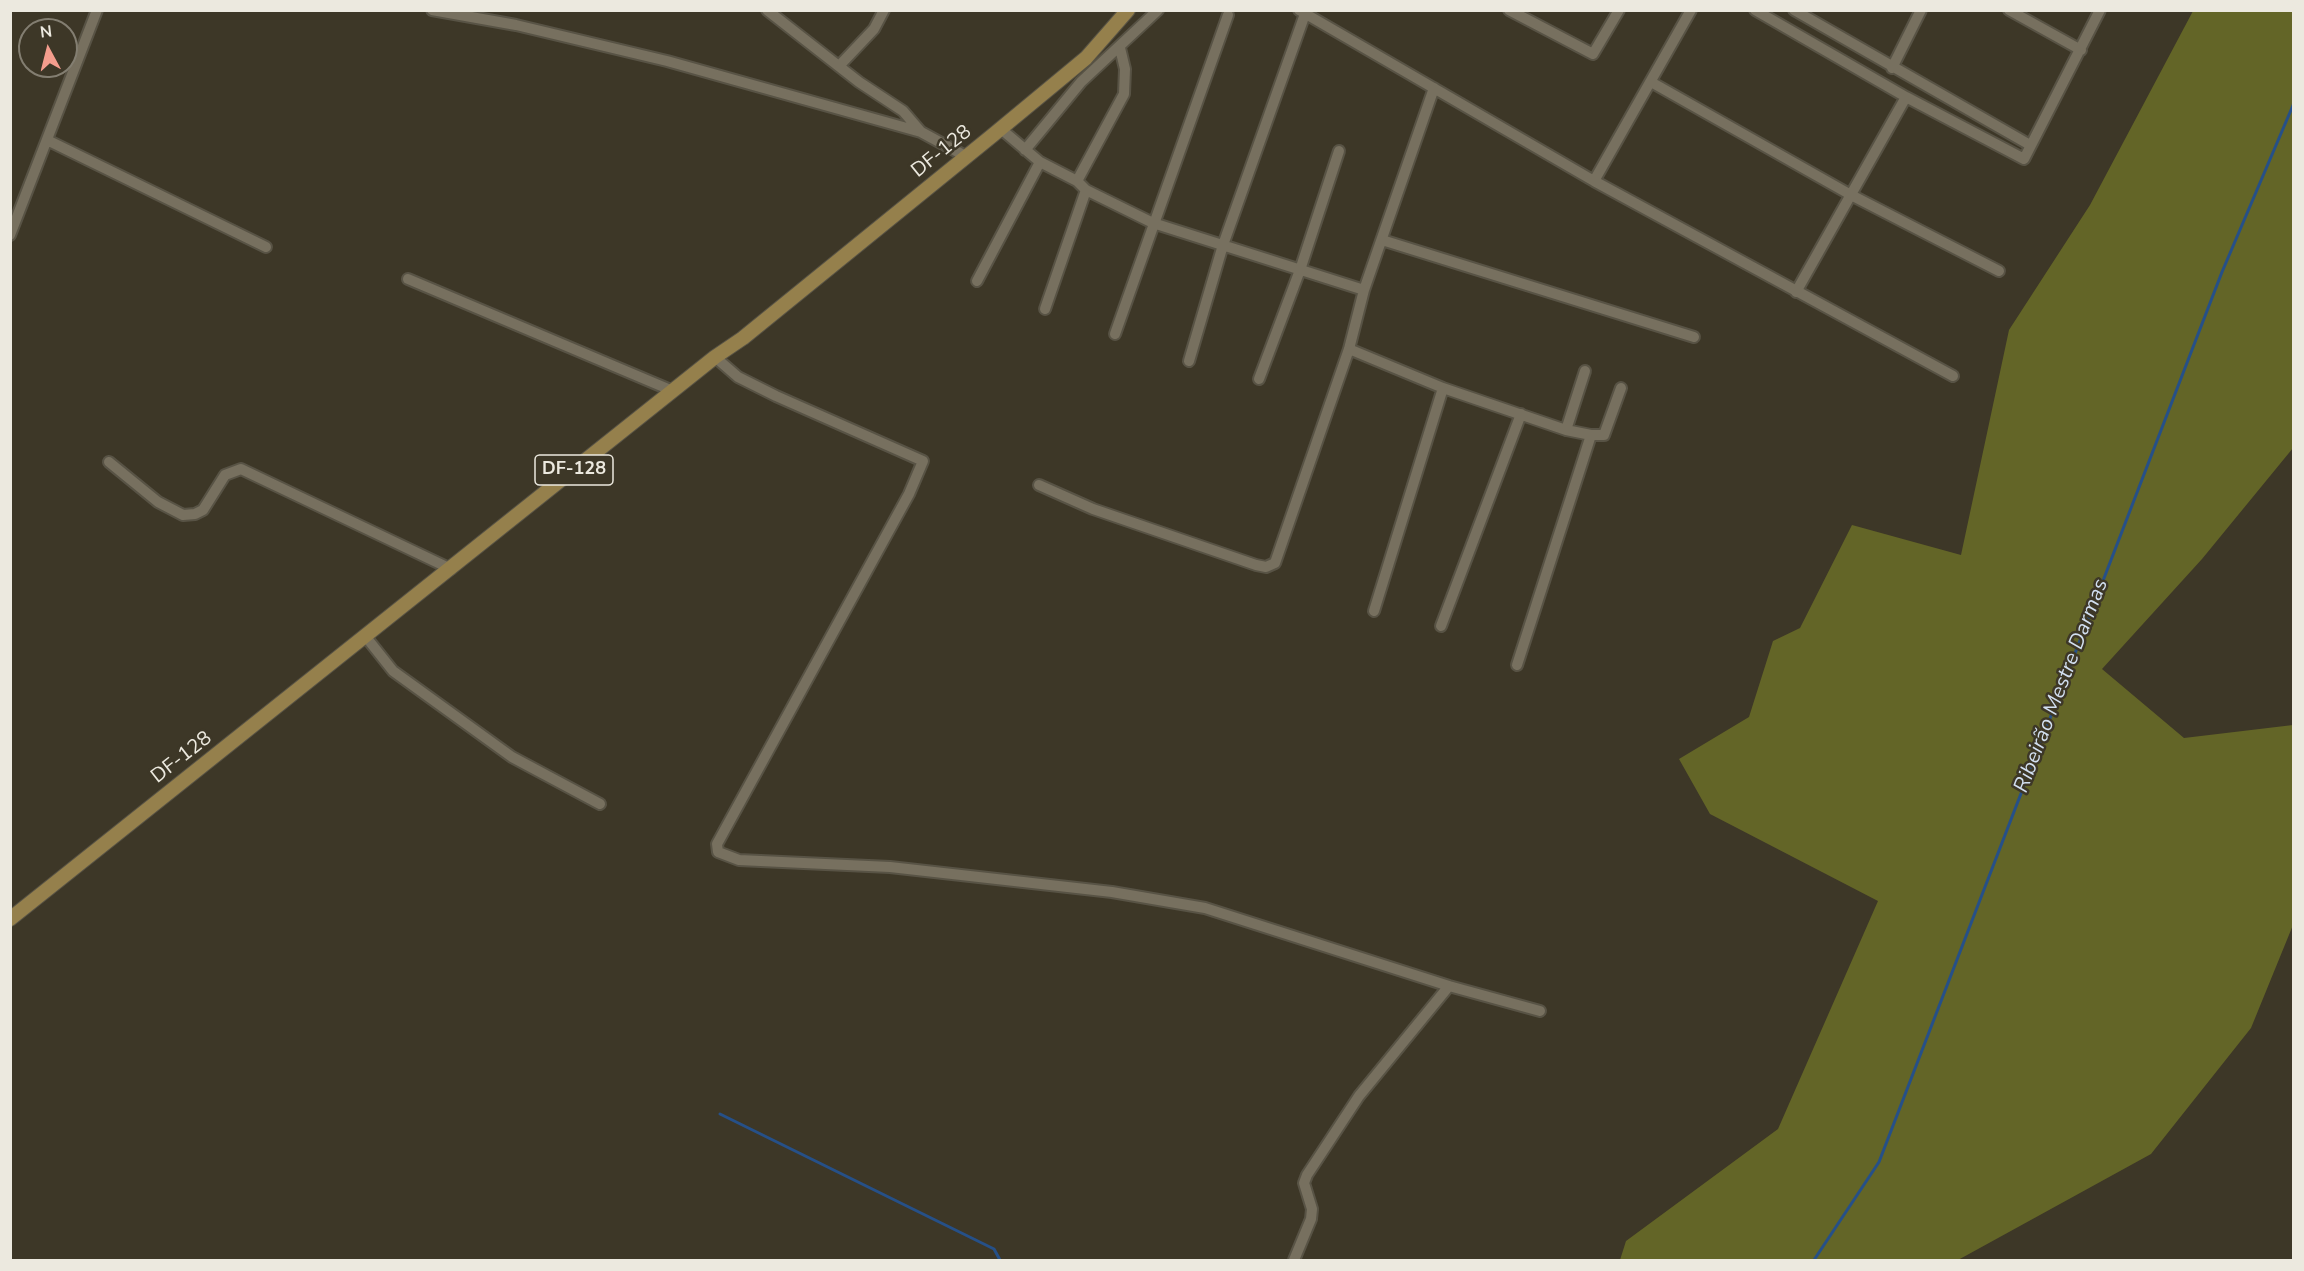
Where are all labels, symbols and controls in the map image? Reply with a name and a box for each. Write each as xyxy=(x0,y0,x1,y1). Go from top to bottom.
north arrow xyxy=(18,18,78,78)
text: N xyxy=(39,20,53,44)
street label: DF-128 xyxy=(907,121,977,183)
road number: DF-128 xyxy=(535,455,613,485)
water label: Ribeirão Mestre Darmas xyxy=(2010,576,2114,796)
street label: DF-128 xyxy=(147,727,217,789)

